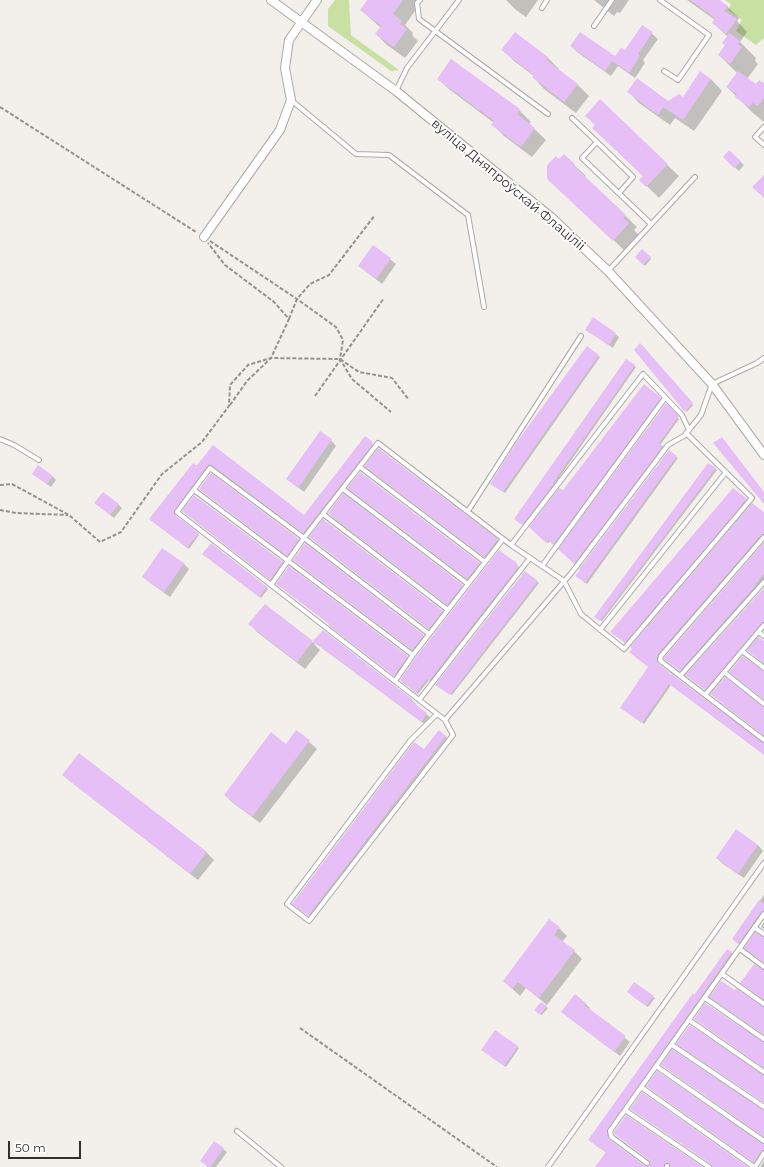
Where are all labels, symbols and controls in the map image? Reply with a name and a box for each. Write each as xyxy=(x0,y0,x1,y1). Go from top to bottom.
street label: вуліца Дняпроўскай Флаціліі xyxy=(428,116,588,254)
scale bar xyxy=(10,1133,83,1159)
text: 50 m xyxy=(15,1140,46,1155)

